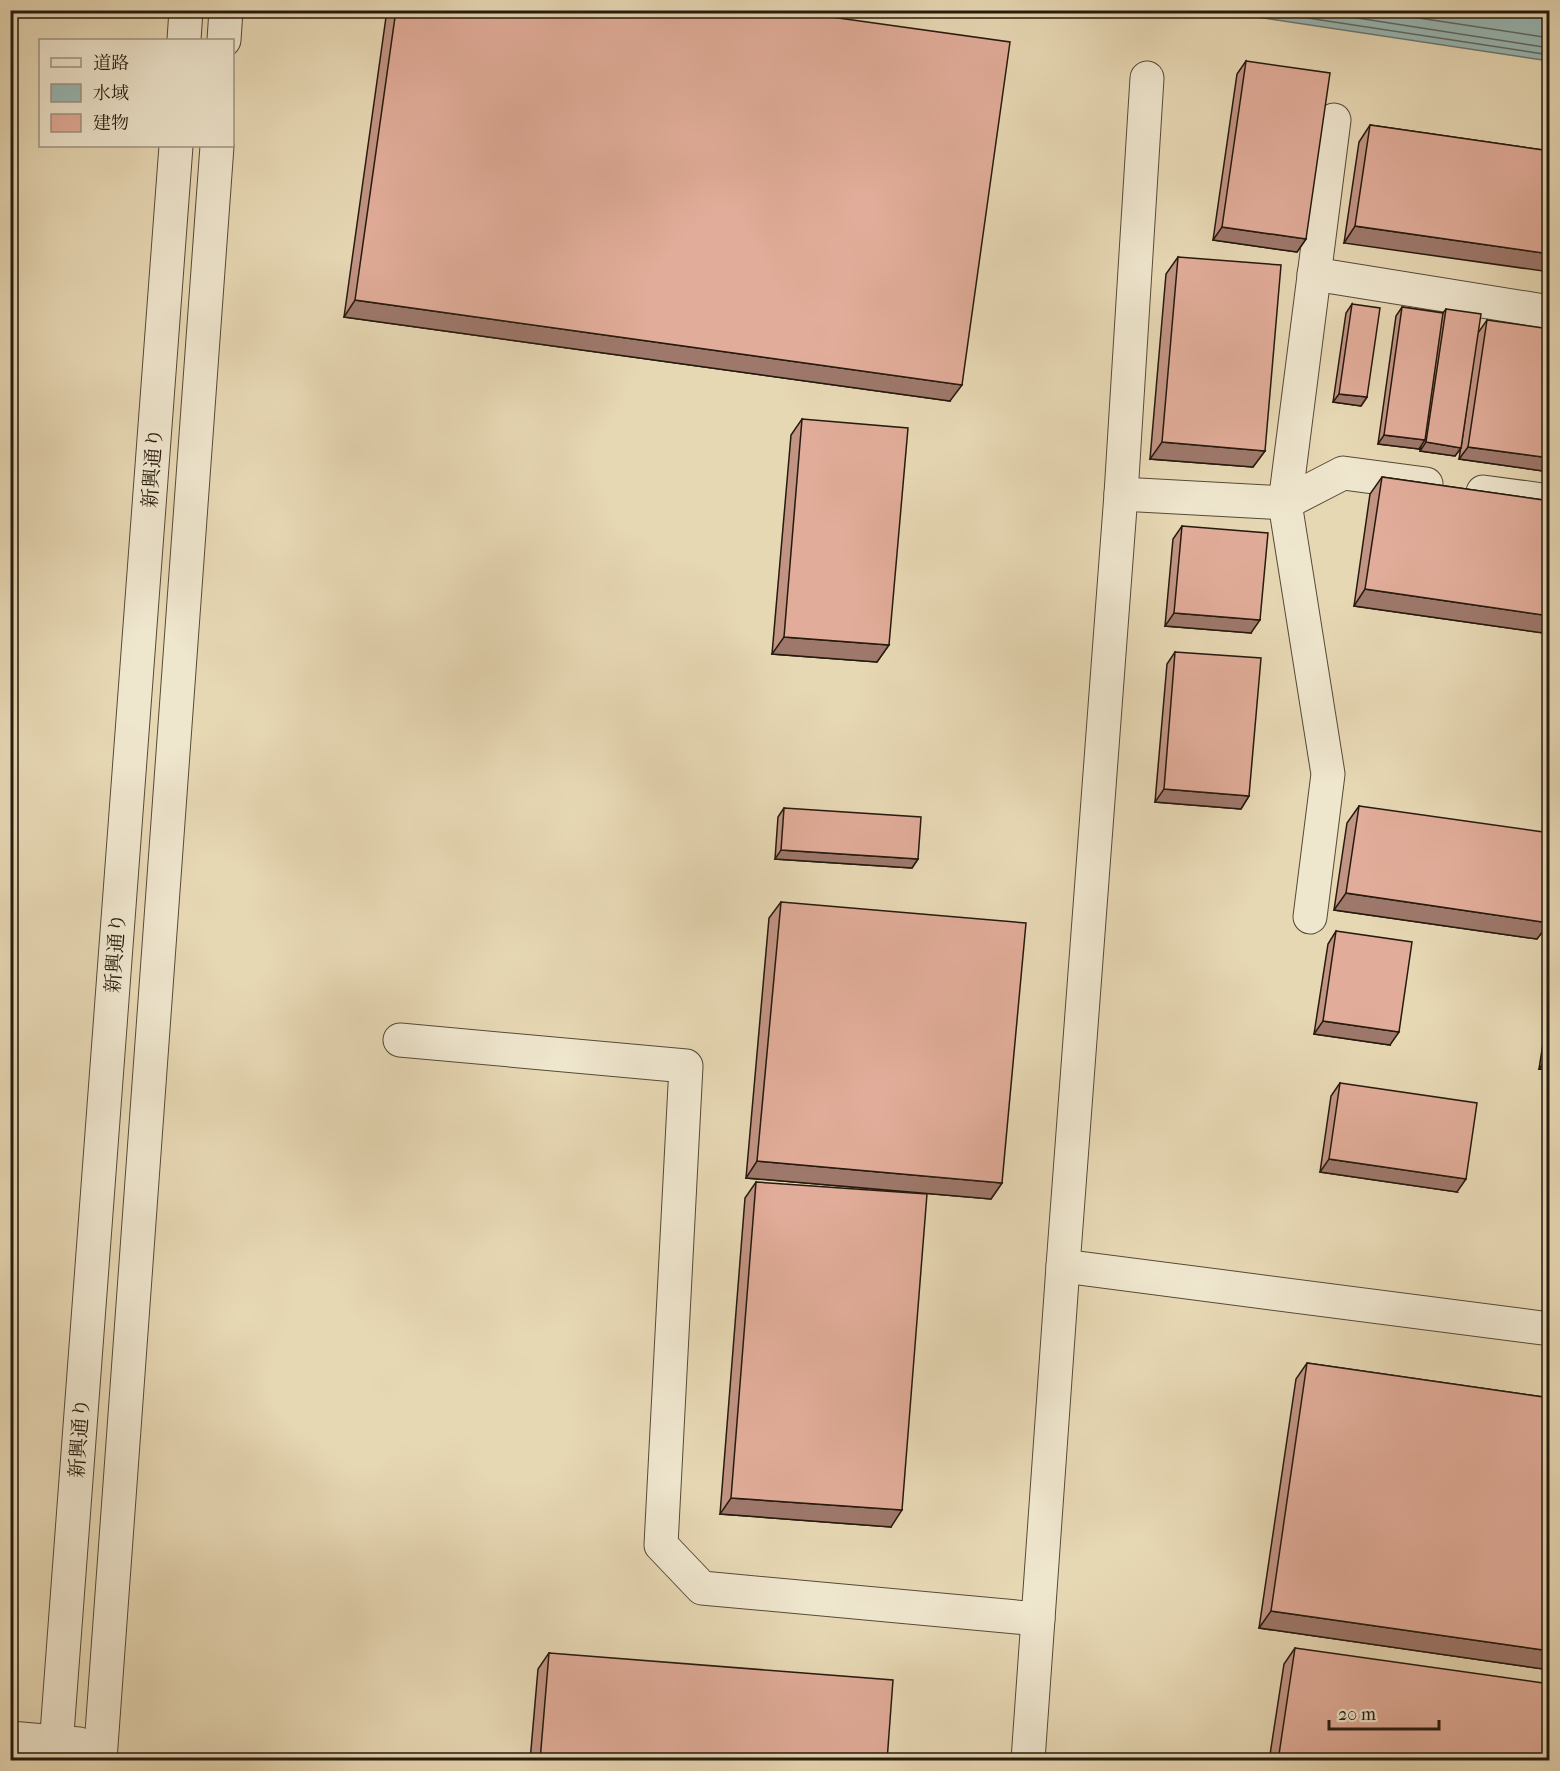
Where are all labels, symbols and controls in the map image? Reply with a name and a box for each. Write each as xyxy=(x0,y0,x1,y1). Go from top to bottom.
legend xyxy=(39,39,234,147)
text: 道路 xyxy=(93,53,129,74)
text: 水域 xyxy=(93,83,129,104)
text: 建物 xyxy=(93,113,129,134)
street label: 新興通り xyxy=(138,427,167,509)
street label: 新興通り xyxy=(101,912,130,994)
street label: 新興通り xyxy=(65,1397,94,1479)
scale bar xyxy=(1329,1693,1438,1731)
text: 20 m xyxy=(1338,1704,1376,1725)

